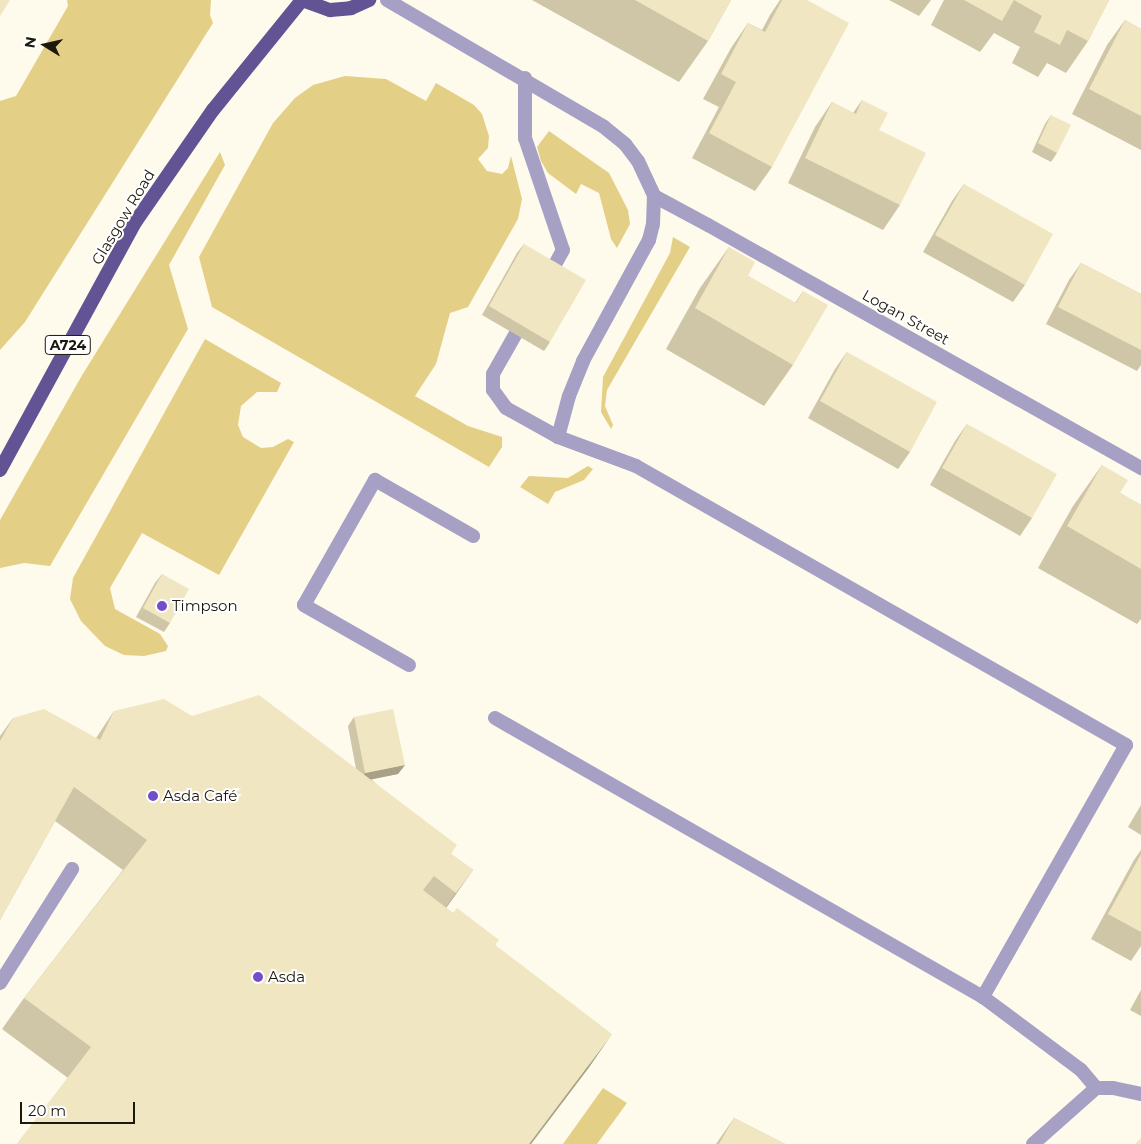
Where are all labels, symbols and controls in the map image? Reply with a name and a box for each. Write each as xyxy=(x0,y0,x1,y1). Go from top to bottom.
north arrow xyxy=(20,20,70,70)
text: N xyxy=(20,35,40,50)
street label: Glasgow Road xyxy=(88,166,158,268)
street label: Logan Street xyxy=(859,286,953,348)
road number: A724 xyxy=(44,334,92,356)
place label: Timpson xyxy=(172,597,238,615)
marker: Timpson xyxy=(156,600,168,612)
place label: Asda Café xyxy=(163,787,237,805)
marker: Asda Café xyxy=(147,790,159,802)
place label: Asda xyxy=(268,968,305,986)
marker: Asda xyxy=(252,971,264,983)
scale bar xyxy=(22,1092,138,1124)
text: 20 m xyxy=(28,1101,66,1120)

